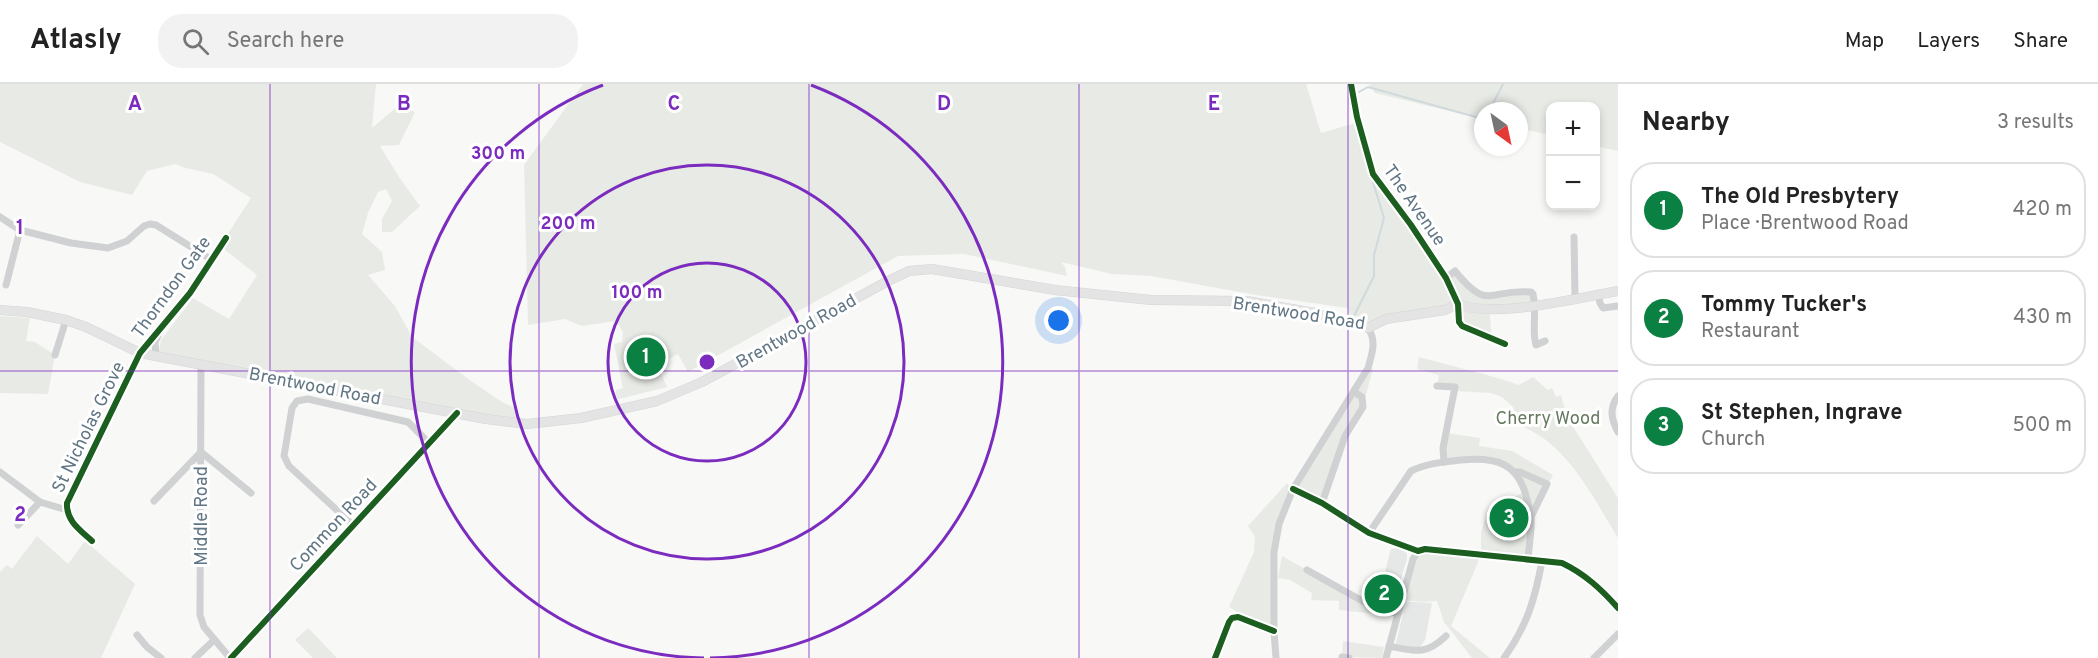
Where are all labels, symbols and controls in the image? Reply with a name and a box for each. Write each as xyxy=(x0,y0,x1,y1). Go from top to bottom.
search box xyxy=(158,14,578,68)
text: Atlasly xyxy=(30,23,122,59)
icon: search xyxy=(179,25,212,58)
text: Search here xyxy=(227,28,344,55)
text: Map xyxy=(1845,28,1884,55)
text: Layers xyxy=(1917,28,1980,55)
text: Share xyxy=(2013,28,2068,55)
text: A xyxy=(128,92,142,118)
text: B xyxy=(397,92,411,118)
text: C xyxy=(668,92,680,118)
text: D xyxy=(937,92,951,118)
text: E xyxy=(1208,92,1220,118)
north arrow xyxy=(1474,102,1528,156)
map controls xyxy=(1546,102,1600,210)
button: + xyxy=(1546,102,1600,156)
text: Nearby xyxy=(1642,107,1730,140)
text: 3 results xyxy=(1997,110,2074,136)
text: 300 m xyxy=(471,143,525,166)
button: − xyxy=(1546,156,1600,210)
street label: The Avenue xyxy=(1377,161,1450,251)
text: The Old Presbytery xyxy=(1701,184,1899,211)
text: 1 xyxy=(1660,197,1668,223)
text: 420 m xyxy=(2013,197,2072,223)
text: Place · Brentwood Road xyxy=(1701,211,1909,237)
text: 200 m xyxy=(540,213,596,236)
text: 1 xyxy=(16,216,24,242)
street label: Thorndon Gate xyxy=(127,232,217,343)
text: 100 m xyxy=(611,282,663,305)
street label: Brentwood Road xyxy=(733,290,861,375)
text: Tommy Tucker's xyxy=(1701,292,1867,319)
street label: Brentwood Road xyxy=(1231,293,1367,336)
text: 2 xyxy=(1657,305,1670,331)
text: 430 m xyxy=(2013,305,2072,331)
your location xyxy=(1044,306,1073,335)
text: Restaurant xyxy=(1701,319,1800,345)
pin: 1 xyxy=(626,334,666,380)
centre of rings xyxy=(697,352,717,372)
street label: St Nicholas Grove xyxy=(48,358,131,497)
street label: Brentwood Road xyxy=(247,363,383,412)
text: St Stephen, Ingrave xyxy=(1701,400,1903,427)
park label: Cherry Wood xyxy=(1496,408,1600,431)
text: 3 xyxy=(1658,413,1670,439)
text: 500 m xyxy=(2012,413,2072,439)
text: Church xyxy=(1701,427,1765,453)
street label: Middle Road xyxy=(191,466,214,566)
street label: Common Road xyxy=(285,475,383,577)
pin: 3 xyxy=(1490,496,1528,540)
text: 2 xyxy=(14,503,26,529)
pin: 2 xyxy=(1364,572,1404,616)

